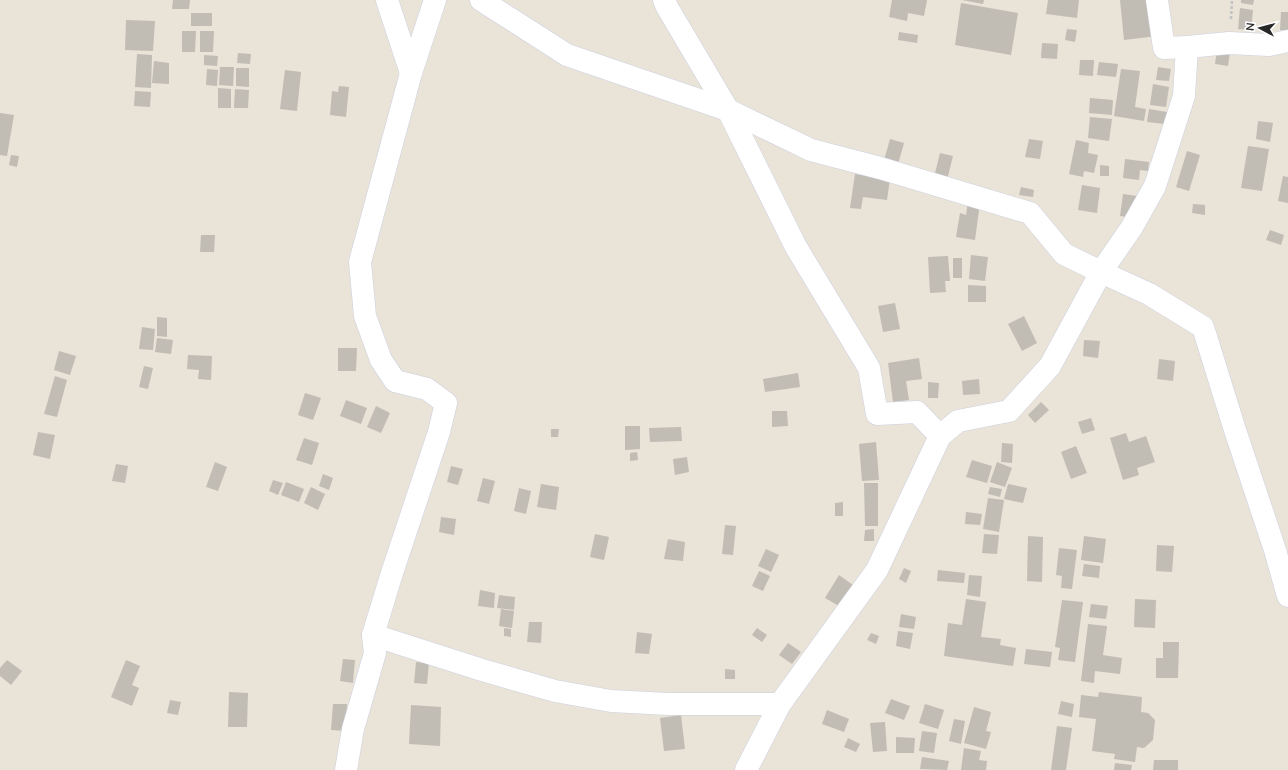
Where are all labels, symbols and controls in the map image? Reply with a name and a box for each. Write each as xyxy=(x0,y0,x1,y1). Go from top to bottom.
north arrow xyxy=(1240,8,1280,48)
text: N xyxy=(1243,22,1259,32)

